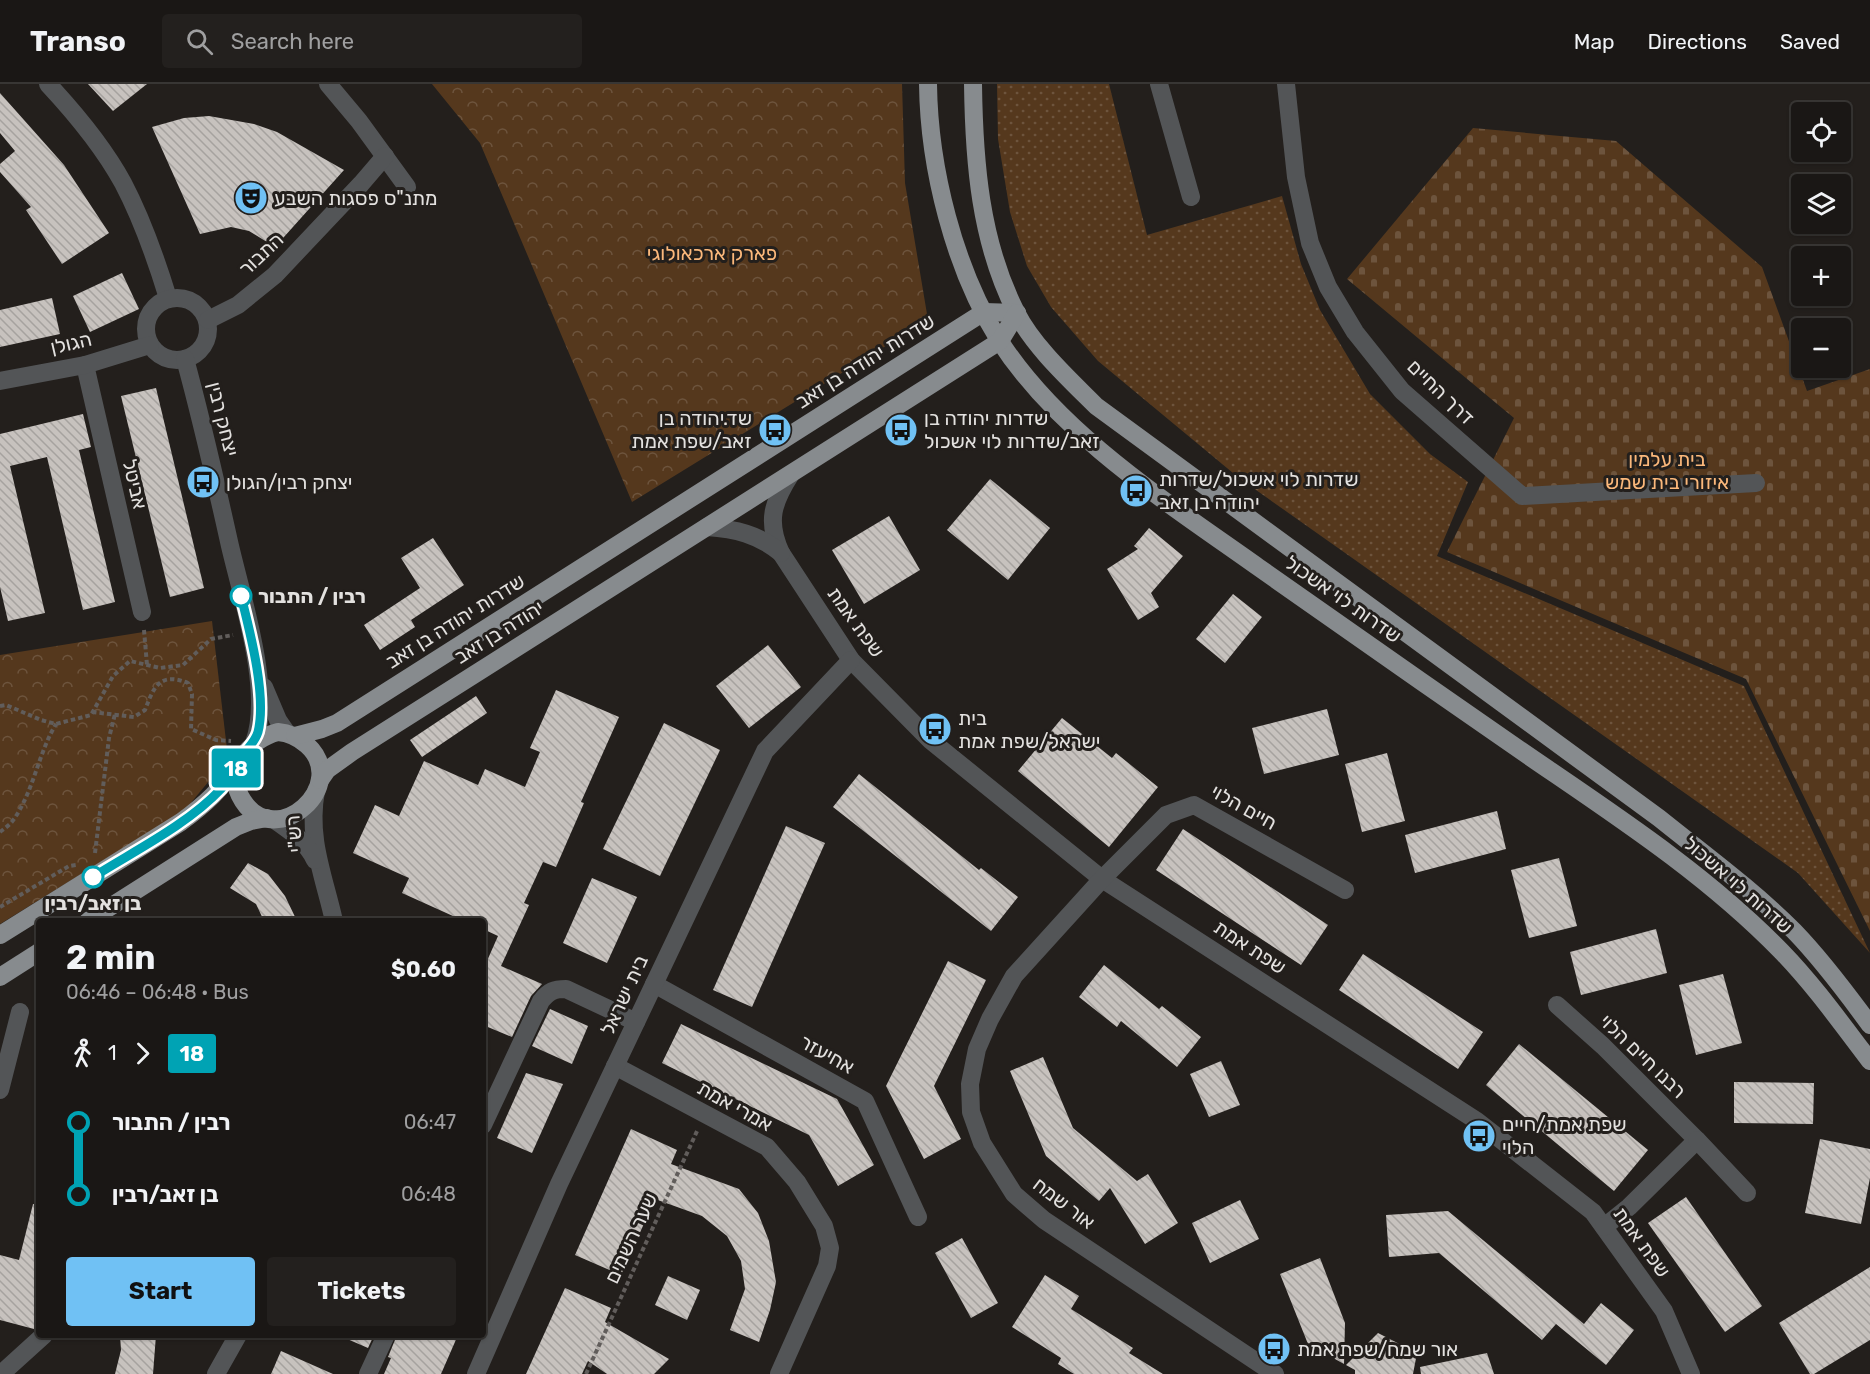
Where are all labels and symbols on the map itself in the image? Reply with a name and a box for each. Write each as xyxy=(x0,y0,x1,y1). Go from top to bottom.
theatre icon: מתנ"ס פסגות השבע xyxy=(233,180,269,216)
place label: מתנ"ס פסגות השבע xyxy=(274,186,438,210)
street label: התבור xyxy=(234,227,288,281)
park label: פארק ארכאולוגי xyxy=(647,241,777,265)
street label: שדרות יהודה בן זאב xyxy=(791,309,939,413)
street label: הגולן xyxy=(48,327,94,359)
street label: דרך החיים xyxy=(1403,354,1479,430)
street label: יצחק רבין xyxy=(202,379,244,459)
place label: שד.יהודה בן זאב/שפת אמת xyxy=(631,406,752,453)
place label: שדרות יהודה בן זאב/שדרות לוי אשכול xyxy=(924,406,1100,453)
bus stop icon: שד.יהודה בן זאב/שפת אמת xyxy=(757,412,793,448)
bus stop icon: שדרות יהודה בן זאב/שדרות לוי אשכול xyxy=(883,412,919,448)
park label: בית עלמין איזורי בית שמש xyxy=(1605,447,1729,494)
street label: אביטל xyxy=(118,457,152,511)
bus stop icon: יצחק רבין/הגולן xyxy=(185,464,221,500)
place label: שדרות לוי אשכול/שדרות יהודה בן זאב xyxy=(1159,467,1359,514)
place label: יצחק רבין/הגולן xyxy=(226,470,353,494)
bus stop icon: שדרות לוי אשכול/שדרות יהודה בן זאב xyxy=(1118,473,1154,509)
street label: שדרות לוי אשכול xyxy=(1280,550,1406,648)
street label: שדרות יהודה בן זאב xyxy=(381,568,529,674)
street label: שפת אמת xyxy=(822,582,890,662)
place label: רבין / התבור xyxy=(258,584,366,608)
marker: רבין / התבור xyxy=(230,585,252,607)
street label: יהודה בן זאב xyxy=(450,595,548,669)
place label: בית ישראל/שפת אמת xyxy=(958,706,1100,753)
bus stop icon: בית ישראל/שפת אמת xyxy=(917,711,953,747)
line badge: 18 xyxy=(209,748,263,788)
street label: חיים הלוי xyxy=(1207,779,1281,835)
street label: רש"י xyxy=(280,814,308,854)
street label: שדרות לוי אשכול xyxy=(1679,831,1797,939)
marker: בן זאב/רבין xyxy=(82,866,104,888)
place label: בן זאב/רבין xyxy=(45,891,141,915)
street label: שפת אמת xyxy=(1209,915,1291,979)
street label: בית ישראל xyxy=(595,951,653,1039)
street label: רבנו חיים הלוי xyxy=(1595,1009,1691,1103)
street label: אחיעזר xyxy=(796,1029,858,1079)
street label: אמרי אמת xyxy=(693,1076,777,1136)
place label: שפת אמת/חיים הלוי xyxy=(1502,1112,1627,1159)
bus stop icon: שפת אמת/חיים הלוי xyxy=(1461,1118,1497,1154)
street label: אור שמח xyxy=(1028,1172,1100,1234)
street label: שער השמים xyxy=(600,1189,662,1287)
street label: שפת אמת xyxy=(1608,1202,1676,1282)
bus stop icon: אור שמח/שפת אמת xyxy=(1256,1331,1292,1367)
place label: אור שמח/שפת אמת xyxy=(1297,1337,1458,1361)

